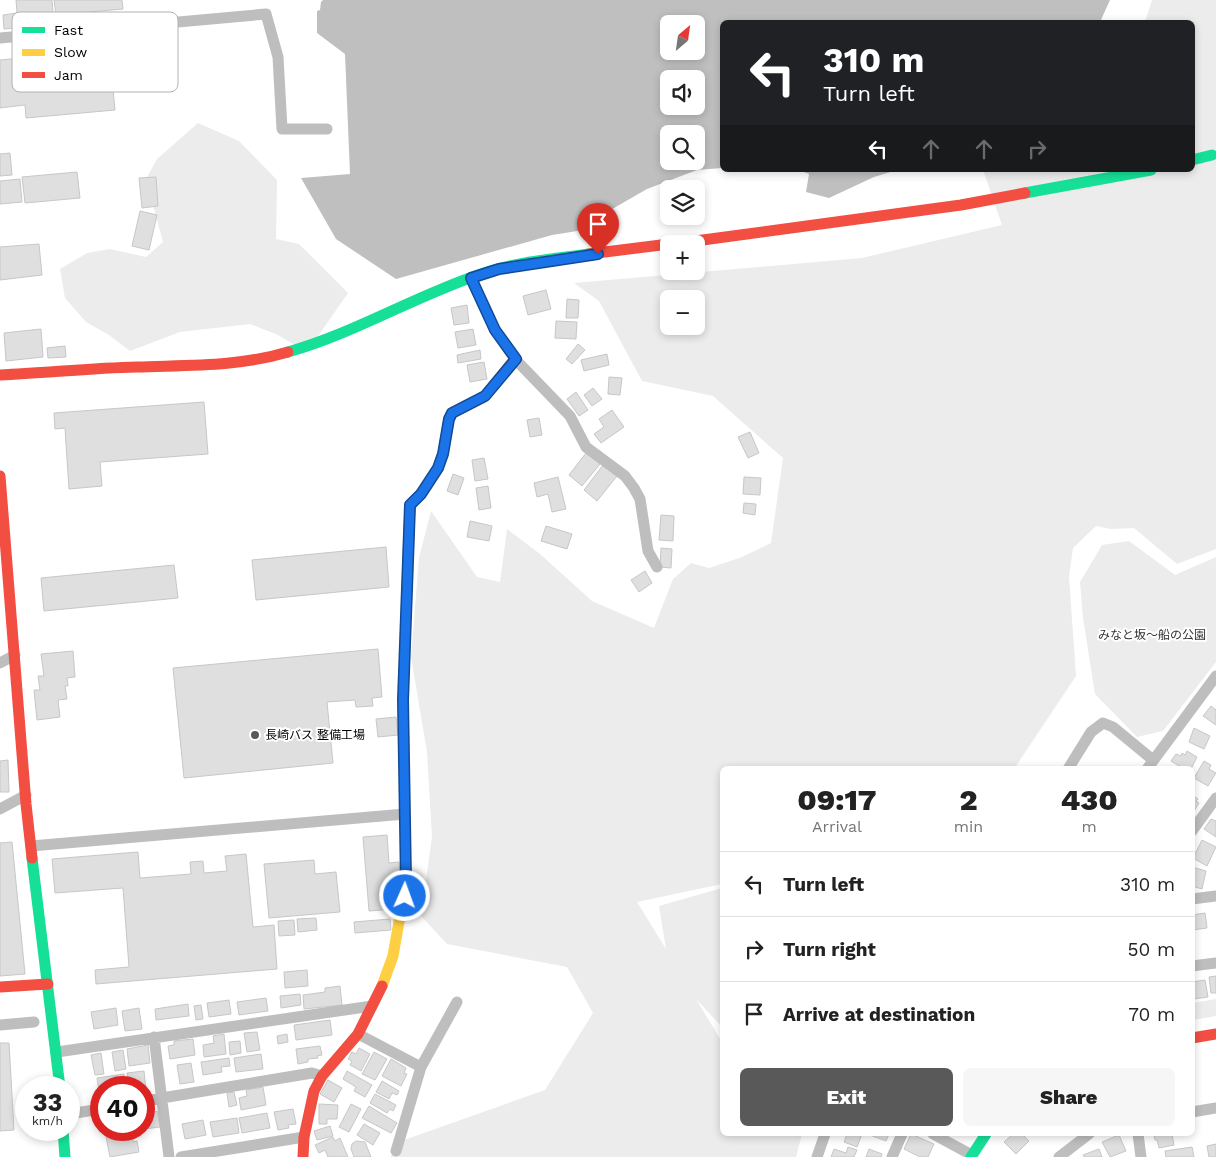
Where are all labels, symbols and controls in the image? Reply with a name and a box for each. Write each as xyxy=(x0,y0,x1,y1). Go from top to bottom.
legend xyxy=(12,12,178,92)
north arrow xyxy=(660,15,705,60)
map controls xyxy=(660,15,705,335)
text: Fast xyxy=(54,22,83,38)
text: 310 m xyxy=(823,39,924,81)
icon: left xyxy=(740,40,805,105)
text: Slow xyxy=(54,44,87,60)
text: Jam xyxy=(54,67,83,83)
button: sound xyxy=(660,70,705,115)
text: Turn left xyxy=(823,81,915,106)
button: search xyxy=(660,125,705,170)
icon: left xyxy=(864,135,892,163)
icon: ahead xyxy=(917,135,945,163)
icon: ahead xyxy=(970,135,998,163)
icon: right xyxy=(1023,135,1051,163)
button: layers xyxy=(660,180,705,225)
pin xyxy=(577,203,619,254)
icon: arrive xyxy=(584,210,612,238)
button: + xyxy=(660,235,705,280)
button: − xyxy=(660,290,705,335)
park label: みなと坂〜船の公園 xyxy=(1098,628,1206,642)
place label: 長崎バス 整備工場 xyxy=(265,728,365,742)
marker: 長崎バス 整備工場 xyxy=(249,729,261,741)
text: 09:17 xyxy=(797,782,877,817)
text: 2 xyxy=(959,782,978,817)
text: 430 xyxy=(1060,782,1118,817)
text: Arrival xyxy=(812,817,862,836)
text: min xyxy=(954,817,983,836)
text: m xyxy=(1081,817,1097,836)
position arrow xyxy=(378,869,430,921)
icon: left xyxy=(740,870,768,898)
text: Turn left xyxy=(783,873,864,896)
text: 310 m xyxy=(1120,873,1175,896)
icon: right xyxy=(740,935,768,963)
text: Turn right xyxy=(783,938,876,961)
text: 50 m xyxy=(1128,938,1175,961)
icon: arrive xyxy=(740,1000,768,1028)
text: Arrive at destination xyxy=(783,1003,975,1026)
text: 70 m xyxy=(1128,1003,1175,1026)
button: Exit xyxy=(740,1068,953,1126)
button: Share xyxy=(963,1068,1175,1126)
speed limit sign: 40 xyxy=(90,1076,155,1141)
text: 33 xyxy=(33,1088,62,1117)
text: km/h xyxy=(32,1114,63,1128)

